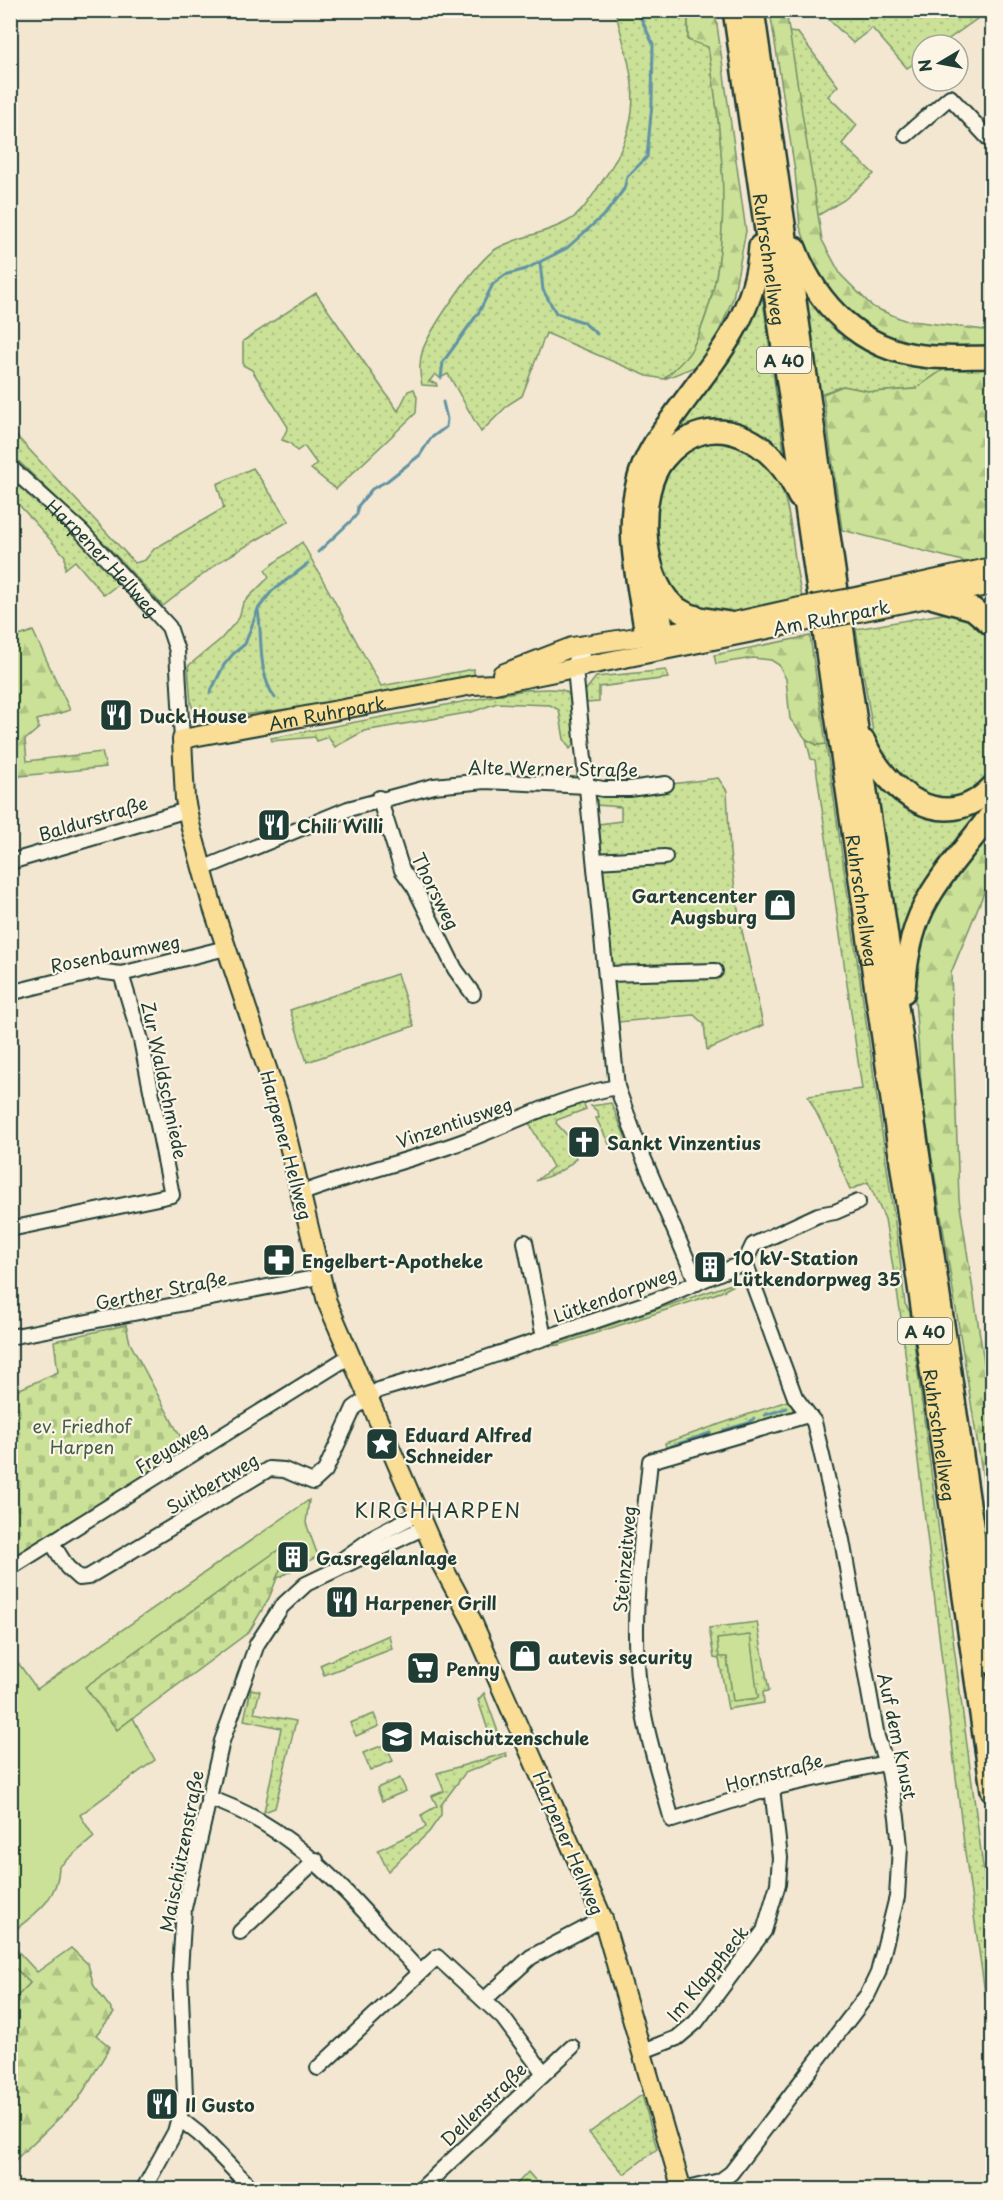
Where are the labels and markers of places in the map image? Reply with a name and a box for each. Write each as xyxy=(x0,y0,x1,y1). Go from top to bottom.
restaurant icon: Duck House xyxy=(98,697,134,733)
place label: Duck House xyxy=(139,702,247,729)
restaurant icon: Chili Willi xyxy=(256,807,292,843)
place label: Chili Willi xyxy=(297,812,383,839)
place label: Gartencenter Augsburg xyxy=(632,882,758,930)
shop icon: Gartencenter Augsburg xyxy=(762,887,798,923)
church icon: Sankt Vinzentius xyxy=(566,1124,602,1160)
place label: Sankt Vinzentius xyxy=(607,1129,761,1156)
pharmacy icon: Engelbert-Apotheke xyxy=(261,1242,297,1278)
place label: 10 kV-Station Lütkendorpweg 35 xyxy=(733,1244,901,1292)
place label: Engelbert-Apotheke xyxy=(302,1247,483,1274)
building icon: 10 kV-Station Lütkendorpweg 35 xyxy=(692,1249,728,1285)
place label: Eduard Alfred Schneider xyxy=(405,1421,532,1469)
place icon: Eduard Alfred Schneider xyxy=(364,1426,400,1462)
building icon: Gasregelanlage xyxy=(275,1539,311,1575)
place label: Gasregelanlage xyxy=(316,1544,457,1571)
restaurant icon: Harpener Grill xyxy=(324,1584,360,1620)
place label: Harpener Grill xyxy=(365,1589,497,1616)
shop icon: autevis security xyxy=(507,1638,543,1674)
place label: autevis security xyxy=(548,1643,692,1670)
supermarket icon: Penny xyxy=(405,1650,441,1686)
place label: Penny xyxy=(446,1655,500,1682)
school or university icon: Maischützenschule xyxy=(379,1719,415,1755)
place label: Maischützenschule xyxy=(420,1724,589,1751)
restaurant icon: Il Gusto xyxy=(144,2086,180,2122)
place label: Il Gusto xyxy=(185,2091,255,2118)

